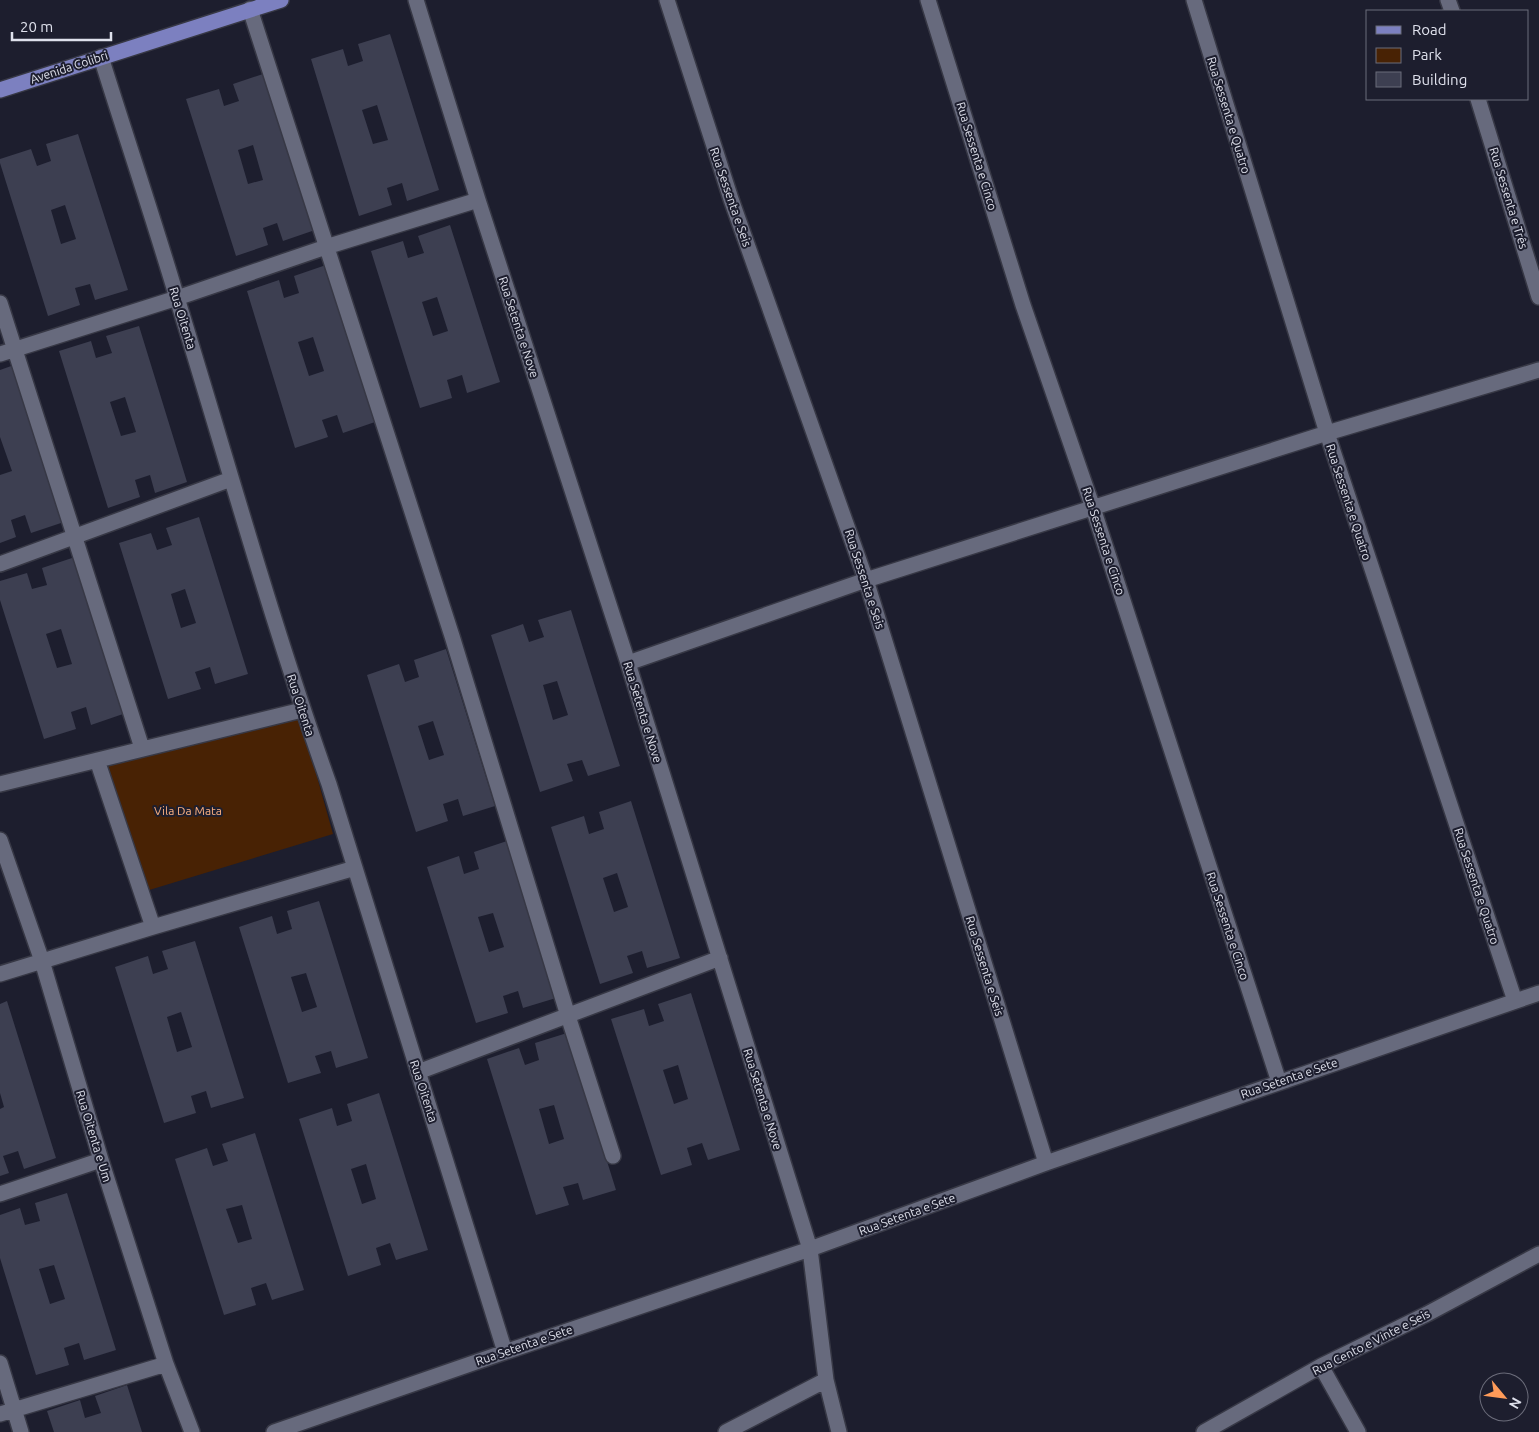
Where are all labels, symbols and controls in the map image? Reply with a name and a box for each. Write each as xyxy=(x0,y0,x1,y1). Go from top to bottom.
scale bar xyxy=(12,10,111,42)
legend xyxy=(1366,10,1529,100)
text: 20 m xyxy=(20,18,53,35)
text: Road xyxy=(1412,21,1447,38)
text: Park xyxy=(1412,46,1442,63)
street label: Avenida Colibri xyxy=(29,48,109,86)
street label: Rua Sessenta e Quatro xyxy=(1205,55,1253,175)
text: Building xyxy=(1412,71,1467,88)
street label: Rua Sessenta e Cinco xyxy=(954,100,1000,212)
street label: Rua Sessenta e Seis xyxy=(708,146,754,248)
street label: Rua Sessenta e Três xyxy=(1487,146,1531,250)
street label: Rua Setenta e Nove xyxy=(497,275,541,379)
street label: Rua Oitenta xyxy=(167,285,199,351)
street label: Rua Sessenta e Quatro xyxy=(1324,442,1374,562)
street label: Rua Sessenta e Cinco xyxy=(1080,485,1128,597)
street label: Rua Sessenta e Seis xyxy=(843,527,887,631)
street label: Rua Setenta e Nove xyxy=(621,660,665,764)
street label: Rua Oitenta xyxy=(285,672,317,738)
park label: Vila Da Mata xyxy=(154,804,222,817)
street label: Rua Sessenta e Quatro xyxy=(1452,826,1502,946)
street label: Rua Sessenta e Cinco xyxy=(1204,870,1252,982)
street label: Rua Sessenta e Seis xyxy=(964,914,1006,1018)
street label: Rua Setenta e Nove xyxy=(741,1047,785,1151)
street label: Rua Setenta e Sete xyxy=(1239,1055,1339,1101)
street label: Rua Oitenta xyxy=(408,1058,440,1124)
street label: Rua Oitenta e Um xyxy=(74,1089,114,1183)
street label: Rua Setenta e Sete xyxy=(857,1191,957,1237)
street label: Rua Cento e Vinte e Seis xyxy=(1310,1307,1432,1377)
street label: Rua Setenta e Sete xyxy=(474,1322,574,1368)
north arrow xyxy=(1479,1372,1529,1422)
text: N xyxy=(1506,1395,1525,1412)

